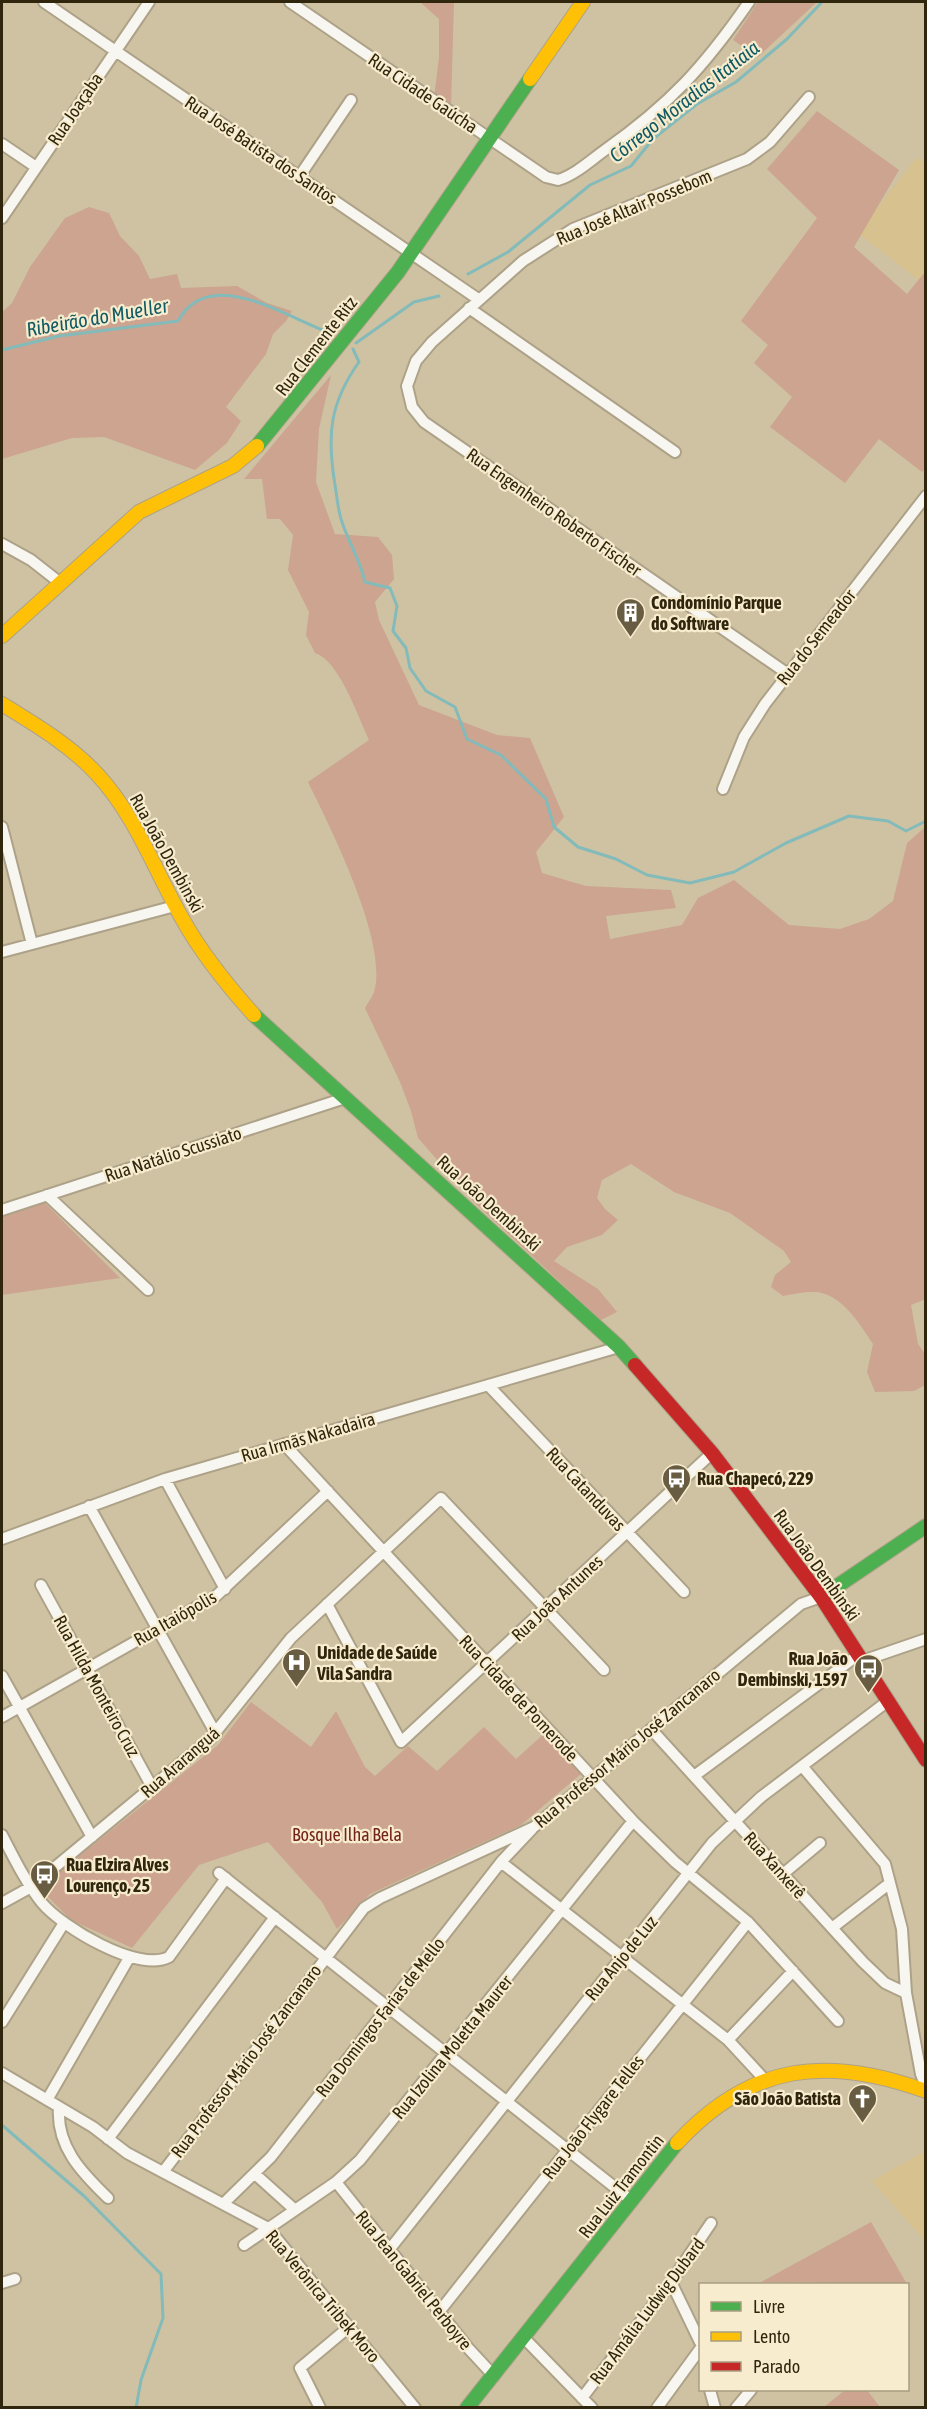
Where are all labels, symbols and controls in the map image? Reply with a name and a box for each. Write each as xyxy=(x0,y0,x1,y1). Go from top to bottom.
water label: Córrego Moradias Itatiaia xyxy=(605,35,763,167)
street label: Rua Cidade Gaúcha xyxy=(364,49,482,137)
street label: Rua Joaçaba xyxy=(43,69,107,149)
street label: Rua José Batista dos Santos xyxy=(181,91,341,209)
street label: Rua José Altair Possebom xyxy=(553,165,715,249)
street label: Rua Clemente Ritz xyxy=(271,292,361,400)
water label: Ribeirão do Mueller xyxy=(24,293,171,341)
street label: Rua Engenheiro Roberto Fischer xyxy=(463,444,646,581)
street label: Rua do Semeador xyxy=(772,584,860,689)
place label: Condomínio Parque do Software xyxy=(651,592,782,634)
building icon: Condomínio Parque do Software xyxy=(614,596,646,638)
street label: Rua João Dembinski xyxy=(126,790,208,916)
street label: Rua Natálio Scussiato xyxy=(102,1122,244,1186)
street label: Rua João Dembinski xyxy=(433,1151,545,1255)
street label: Rua Irmãs Nakadaira xyxy=(239,1408,377,1466)
street label: Rua Catanduvas xyxy=(542,1443,630,1535)
bus stop icon: Rua Chapecó, 229 xyxy=(660,1462,692,1504)
place label: Rua Chapecó, 229 xyxy=(697,1468,814,1489)
street label: Rua João Dembinski xyxy=(770,1505,864,1625)
street label: Rua João Antunes xyxy=(507,1551,607,1645)
street label: Rua Itaiópolis xyxy=(130,1586,220,1650)
street label: Rua Hilda Monteiro Cruz xyxy=(49,1612,145,1761)
street label: Rua Cidade de Pomerode xyxy=(455,1631,583,1765)
place label: Unidade de Saúde Vila Sandra xyxy=(316,1642,437,1684)
hospital icon: Unidade de Saúde Vila Sandra xyxy=(280,1646,312,1688)
place label: Rua João Dembinski, 1597 xyxy=(738,1648,848,1690)
bus stop icon: Rua João Dembinski, 1597 xyxy=(853,1652,885,1694)
street label: Rua Professor Mário José Zancanaro xyxy=(530,1664,724,1832)
street label: Rua Araranguá xyxy=(136,1722,224,1802)
park label: Bosque Ilha Bela xyxy=(292,1824,402,1845)
street label: Rua Xanxerê xyxy=(740,1827,810,1903)
place label: Rua Elzira Alves Lourenço, 25 xyxy=(66,1854,169,1896)
bus stop icon: Rua Elzira Alves Lourenço, 25 xyxy=(29,1858,61,1900)
street label: Rua Anjo de Luz xyxy=(581,1911,662,2004)
street label: Rua Domingos Farias de Mello xyxy=(311,1933,449,2101)
street label: Rua Professor Mário José Zancanaro xyxy=(167,1960,325,2162)
street label: Rua Izolina Moletta Maurer xyxy=(388,1970,517,2123)
street label: Rua João Flygare Telles xyxy=(538,2051,648,2183)
church icon: São João Batista xyxy=(846,2082,878,2124)
place label: São João Batista xyxy=(734,2088,841,2109)
street label: Rua Luiz Tramontin xyxy=(574,2130,668,2242)
street label: Rua Jean Gabriel Perboyre xyxy=(351,2206,477,2354)
street label: Rua Verônica Tribek Moro xyxy=(261,2225,385,2367)
street label: Rua Amália Ludwig Dubard xyxy=(585,2234,709,2388)
legend xyxy=(699,2283,909,2391)
text: Livre xyxy=(753,2296,785,2317)
text: Lento xyxy=(753,2326,790,2347)
text: Parado xyxy=(753,2356,800,2377)

